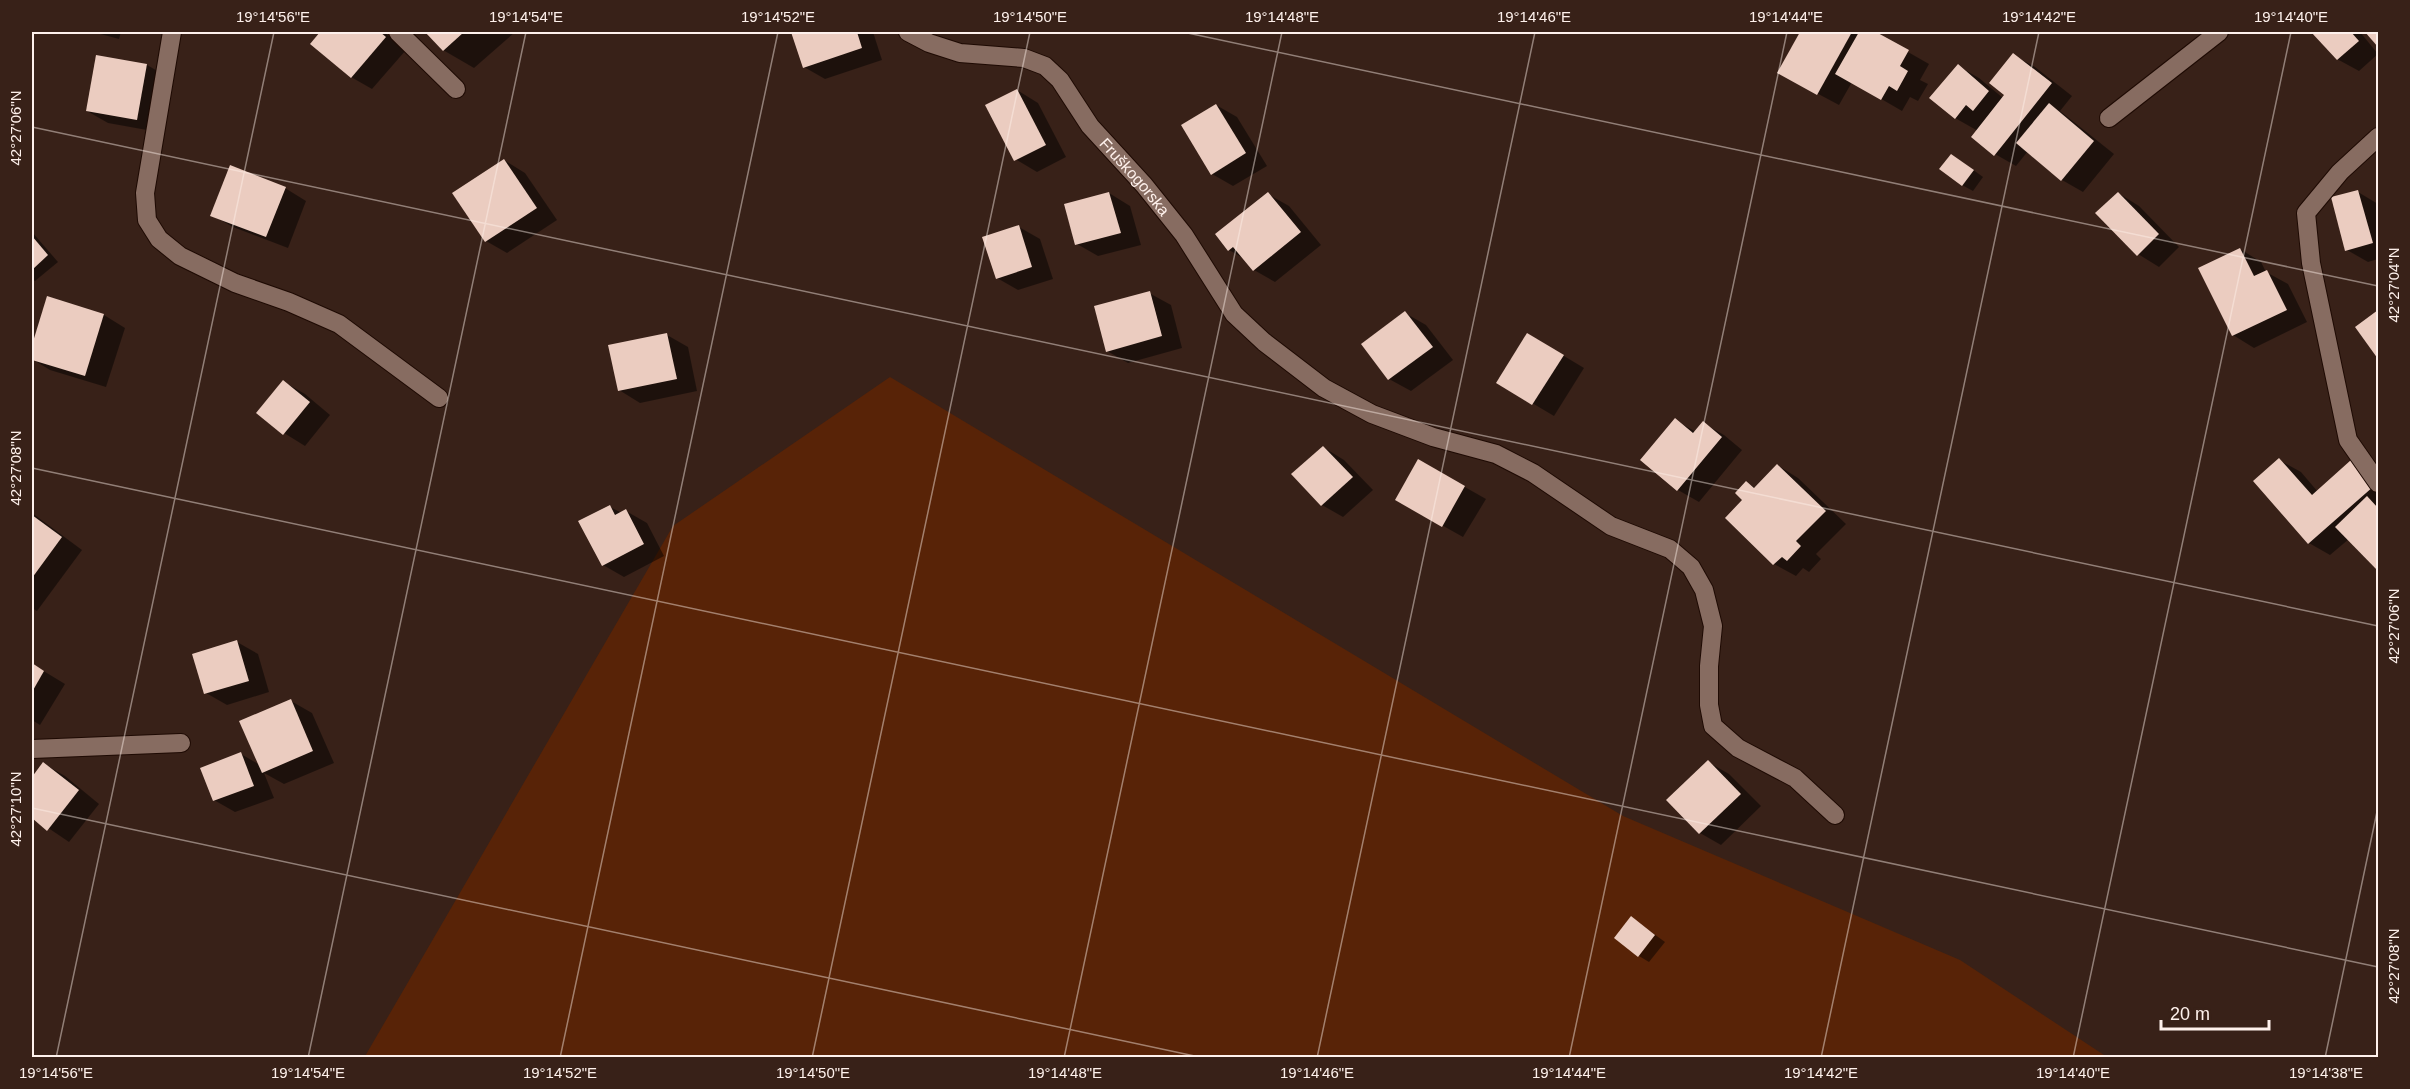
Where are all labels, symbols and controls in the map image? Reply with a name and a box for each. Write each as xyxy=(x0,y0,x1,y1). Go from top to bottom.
text: 19°14'56"E xyxy=(236,8,310,25)
text: 19°14'54"E xyxy=(489,8,563,25)
text: 19°14'52"E xyxy=(741,8,815,25)
text: 19°14'50"E xyxy=(993,8,1067,25)
text: 19°14'48"E xyxy=(1245,8,1319,25)
text: 19°14'46"E xyxy=(1497,8,1571,25)
text: 19°14'44"E xyxy=(1749,8,1823,25)
text: 19°14'42"E xyxy=(2002,8,2076,25)
text: 19°14'40"E xyxy=(2254,8,2328,25)
text: 42°27'06"N xyxy=(7,90,24,166)
street label: Fruškogorska xyxy=(1096,135,1173,219)
text: 42°27'04"N xyxy=(2385,247,2402,323)
text: 42°27'08"N xyxy=(7,430,24,506)
text: 42°27'06"N xyxy=(2385,588,2402,664)
text: 42°27'10"N xyxy=(7,771,24,847)
text: 42°27'08"N xyxy=(2385,928,2402,1004)
scale bar xyxy=(2161,993,2269,1031)
text: 20 m xyxy=(2170,1004,2210,1024)
text: 19°14'56"E xyxy=(19,1064,93,1081)
text: 19°14'54"E xyxy=(271,1064,345,1081)
text: 19°14'52"E xyxy=(523,1064,597,1081)
text: 19°14'50"E xyxy=(776,1064,850,1081)
text: 19°14'48"E xyxy=(1028,1064,1102,1081)
text: 19°14'46"E xyxy=(1280,1064,1354,1081)
text: 19°14'44"E xyxy=(1532,1064,1606,1081)
text: 19°14'42"E xyxy=(1784,1064,1858,1081)
text: 19°14'40"E xyxy=(2036,1064,2110,1081)
text: 19°14'38"E xyxy=(2289,1064,2363,1081)

